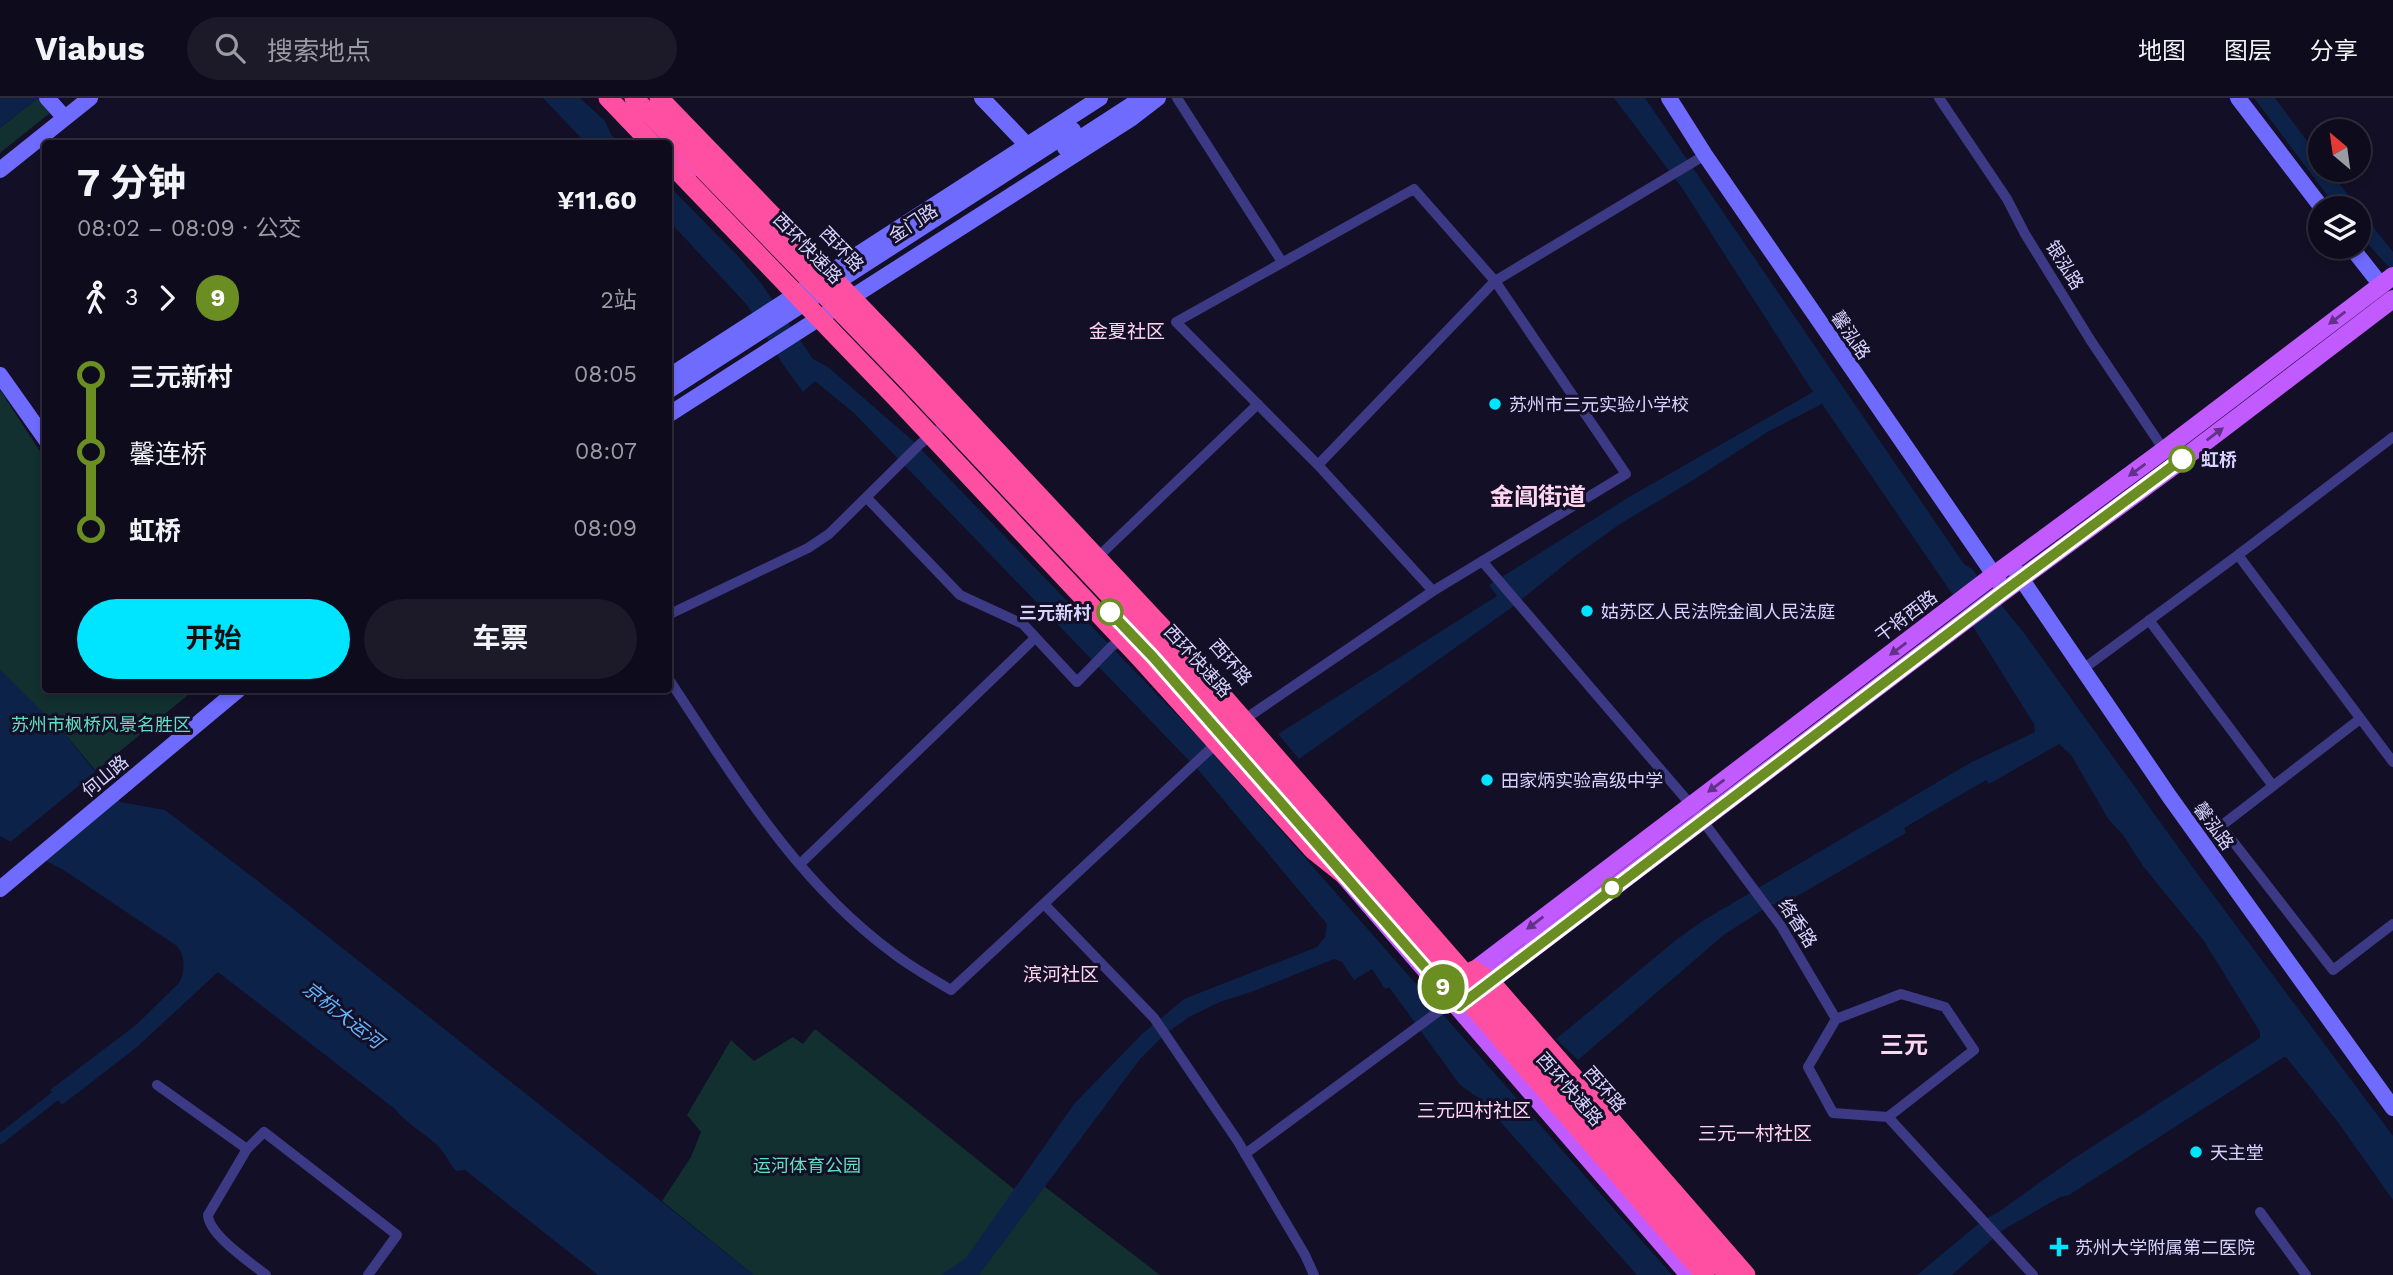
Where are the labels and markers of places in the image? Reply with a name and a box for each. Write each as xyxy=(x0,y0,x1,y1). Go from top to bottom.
place label: 苏州市三元实验小学校 xyxy=(1509,394,1689,415)
marker: 苏州市三元实验小学校 xyxy=(1487,396,1503,412)
marker: 虹桥 xyxy=(2169,446,2195,472)
place label: 虹桥 xyxy=(2201,449,2237,470)
marker: 三元新村 xyxy=(1097,599,1123,625)
place label: 姑苏区人民法院金阊人民法庭 xyxy=(1601,601,1835,622)
place label: 三元新村 xyxy=(1019,602,1091,623)
marker: 姑苏区人民法院金阊人民法庭 xyxy=(1579,603,1595,619)
place label: 田家炳实验高级中学 xyxy=(1501,770,1663,791)
marker: 田家炳实验高级中学 xyxy=(1479,772,1495,788)
unlabelled marker xyxy=(1602,878,1622,898)
place label: 天主堂 xyxy=(2210,1142,2264,1163)
marker: 天主堂 xyxy=(2188,1144,2204,1160)
marker: 苏州大学附属第二医院 xyxy=(2049,1237,2069,1257)
place label: 苏州大学附属第二医院 xyxy=(2075,1237,2255,1258)

